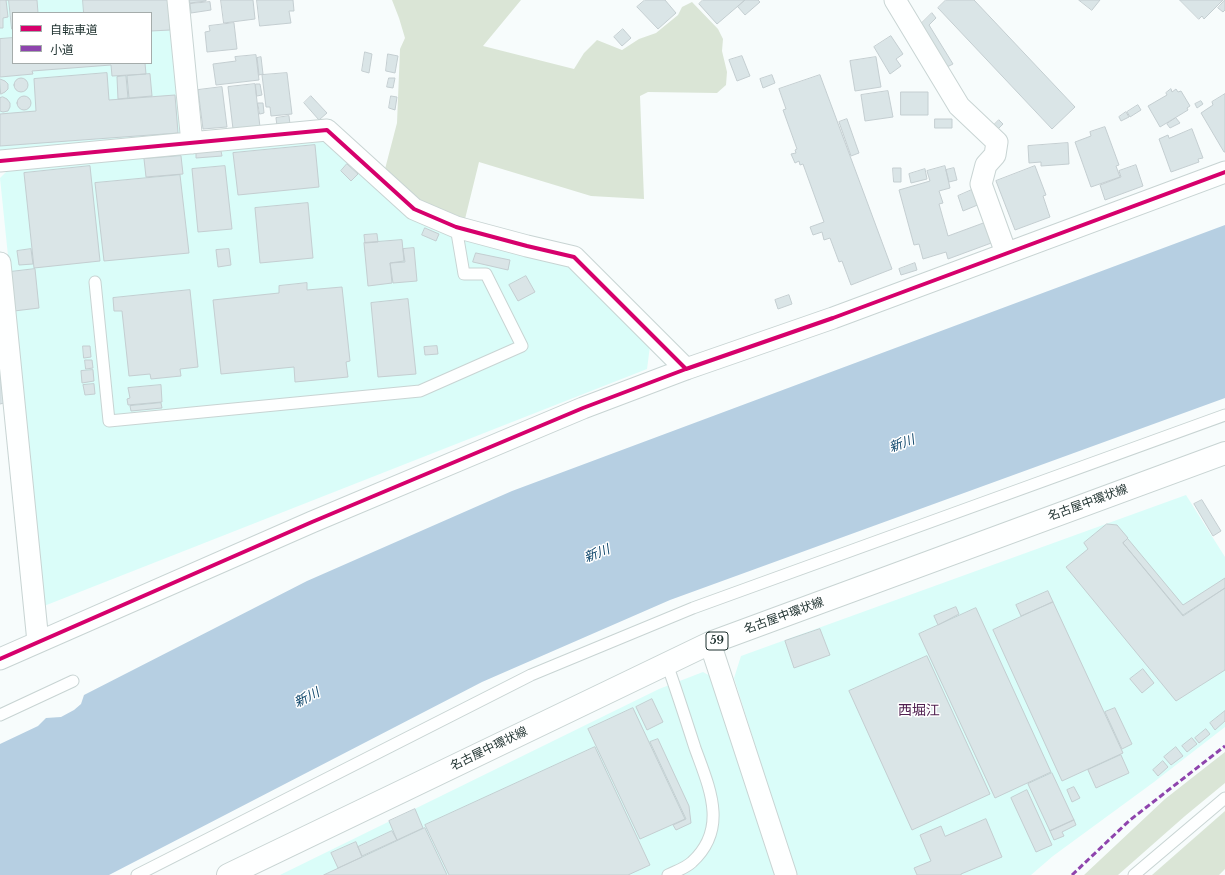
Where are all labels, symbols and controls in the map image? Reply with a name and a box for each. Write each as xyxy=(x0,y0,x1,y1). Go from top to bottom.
legend xyxy=(12,12,152,64)
text: 自転車道 xyxy=(50,22,98,37)
text: 小道 xyxy=(50,42,74,57)
water label: 新川 xyxy=(887,432,917,456)
street label: 名古屋中環状線 xyxy=(1046,482,1130,524)
water label: 新川 xyxy=(582,542,612,566)
street label: 名古屋中環状線 xyxy=(742,595,826,637)
road number: 59 xyxy=(706,632,728,650)
water label: 新川 xyxy=(292,685,322,711)
district label: 西堀江 xyxy=(898,703,940,719)
street label: 名古屋中環状線 xyxy=(448,724,530,774)

